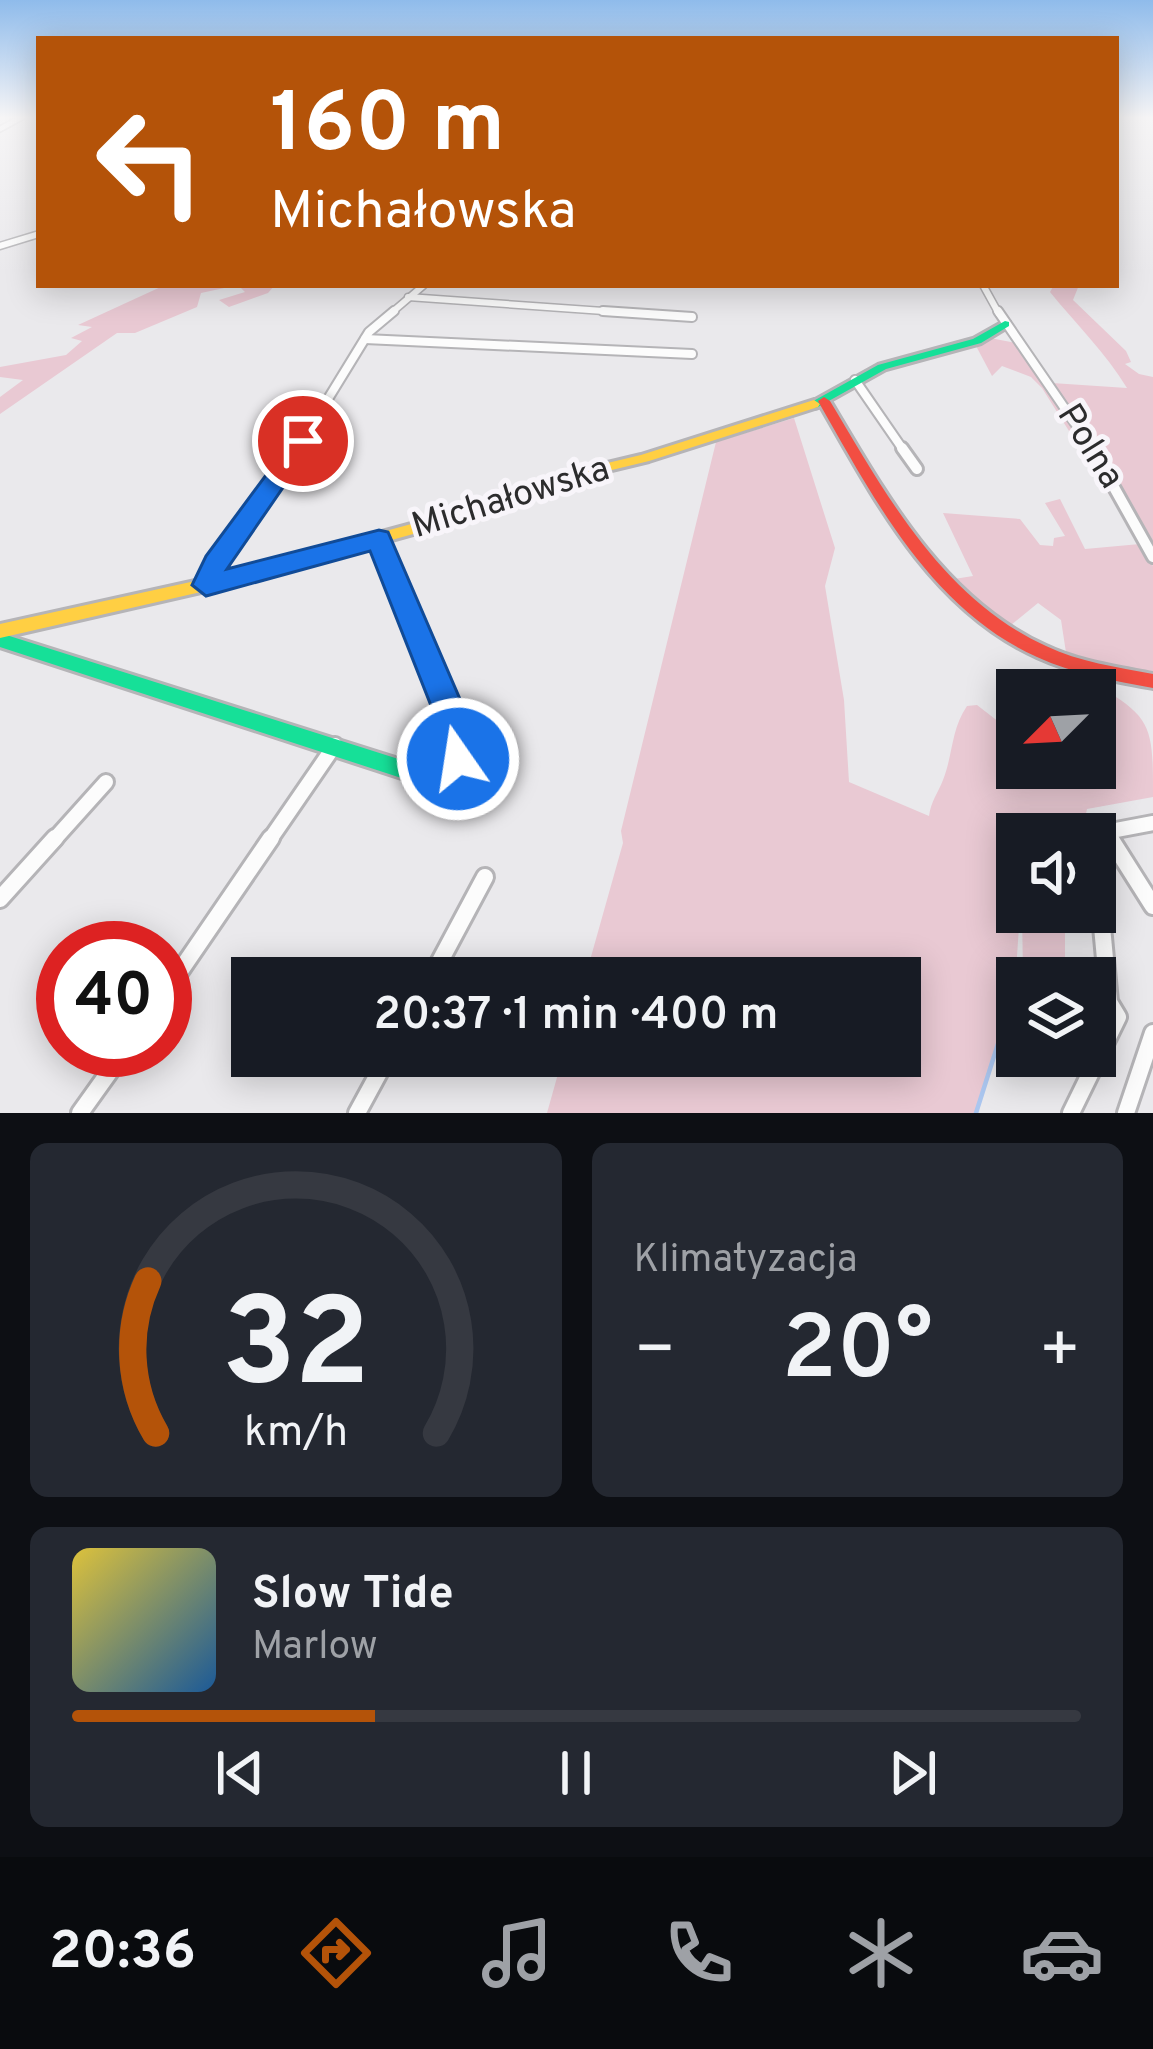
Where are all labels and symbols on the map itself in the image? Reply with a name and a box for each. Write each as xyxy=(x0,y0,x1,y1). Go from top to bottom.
pin xyxy=(252,390,354,492)
street label: Polna xyxy=(1045,396,1133,498)
street label: Michałowska xyxy=(407,447,615,551)
north arrow xyxy=(996,669,1116,789)
position arrow xyxy=(395,696,521,822)
speed limit sign: 40 xyxy=(36,921,192,1077)

